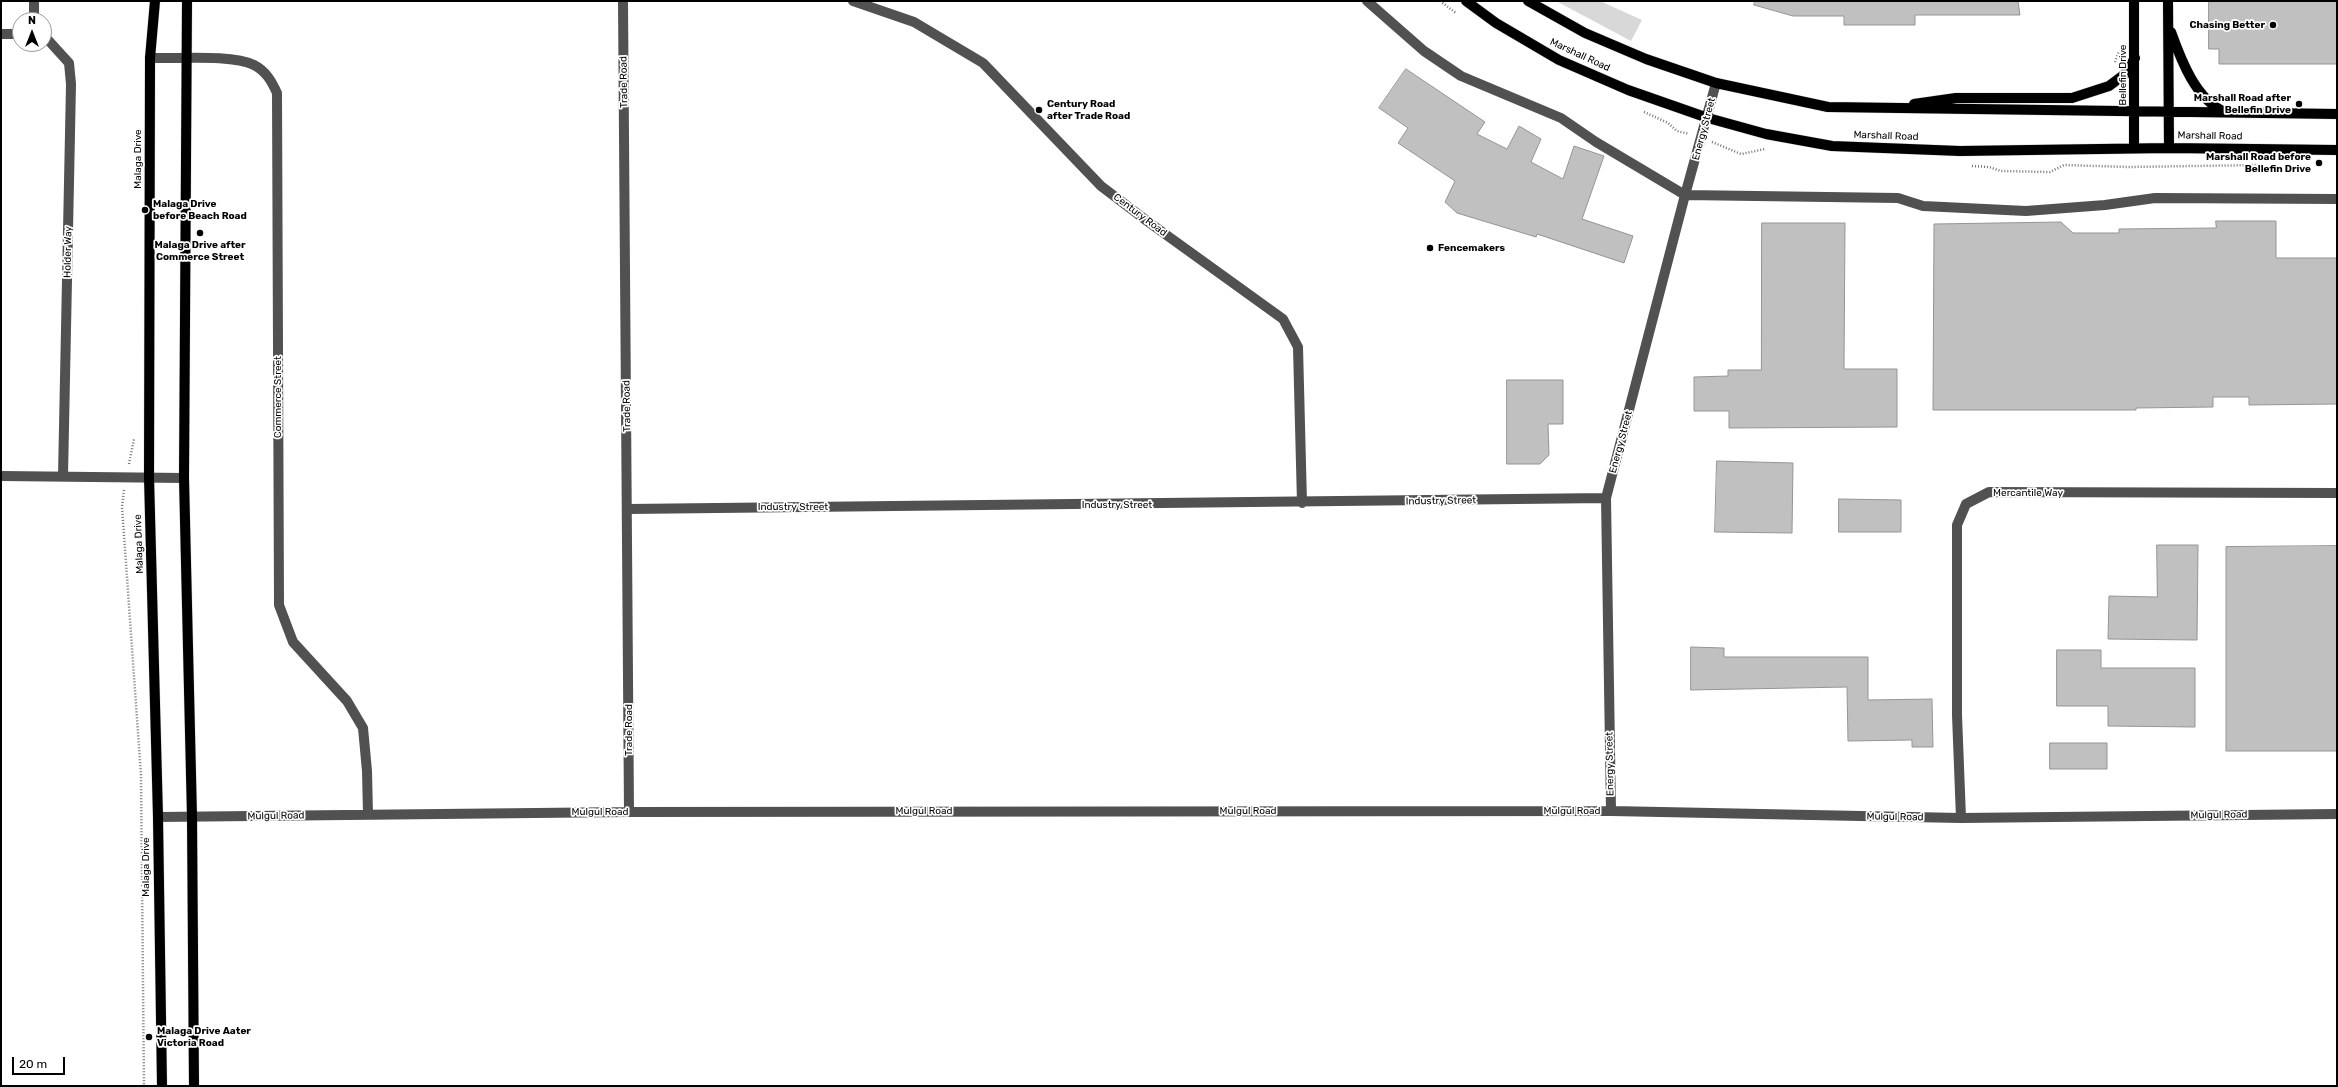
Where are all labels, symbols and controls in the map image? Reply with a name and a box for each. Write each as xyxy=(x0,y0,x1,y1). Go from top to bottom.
north arrow xyxy=(12,12,52,52)
text: N xyxy=(28,14,36,27)
place label: Chasing Better xyxy=(2190,19,2265,31)
marker: Chasing Better xyxy=(2268,20,2278,30)
street label: Marshall Road xyxy=(1548,36,1612,74)
street label: Bellefin Drive xyxy=(2117,45,2129,105)
street label: Trade Road xyxy=(618,56,630,108)
place label: Marshall Road after Bellefin Drive xyxy=(2194,92,2291,116)
street label: Energy Street xyxy=(1690,96,1718,162)
place label: Century Road after Trade Road xyxy=(1047,98,1130,122)
marker: Marshall Road after Bellefin Drive xyxy=(2294,99,2304,109)
marker: Century Road after Trade Road xyxy=(1034,105,1044,115)
street label: Malaga Drive xyxy=(132,129,144,189)
street label: Marshall Road xyxy=(1853,129,1919,143)
street label: Marshall Road xyxy=(2177,129,2243,143)
place label: Marshall Road before Bellefin Drive xyxy=(2206,151,2311,174)
marker: Marshall Road before Bellefin Drive xyxy=(2314,158,2324,168)
street label: Century Road xyxy=(1111,191,1169,239)
place label: Malaga Drive before Beach Road xyxy=(153,198,247,222)
marker: Malaga Drive before Beach Road xyxy=(140,205,150,215)
street label: Holder Way xyxy=(62,226,74,278)
marker: Malaga Drive after Commerce Street xyxy=(195,228,205,238)
place label: Malaga Drive after Commerce Street xyxy=(154,239,246,262)
place label: Fencemakers xyxy=(1438,242,1505,254)
marker: Fencemakers xyxy=(1425,243,1435,253)
street label: Commerce Street xyxy=(272,356,284,438)
street label: Trade Road xyxy=(621,380,633,432)
street label: Energy Street xyxy=(1607,409,1635,475)
street label: Mercantile Way xyxy=(1993,487,2063,499)
street label: Industry Street xyxy=(1406,494,1476,508)
street label: Industry Street xyxy=(1082,499,1152,511)
street label: Industry Street xyxy=(758,501,828,513)
street label: Malaga Drive xyxy=(132,514,146,574)
street label: Trade Road xyxy=(623,704,635,756)
street label: Energy Street xyxy=(1603,732,1617,796)
street label: Mulgul Road xyxy=(896,805,952,817)
street label: Mulgul Road xyxy=(1220,805,1276,817)
street label: Mulgul Road xyxy=(1544,805,1600,817)
street label: Mulgul Road xyxy=(572,806,628,818)
street label: Mulgul Road xyxy=(2190,809,2248,821)
street label: Mulgul Road xyxy=(247,810,305,822)
street label: Mulgul Road xyxy=(1866,811,1924,823)
street label: Malaga Drive xyxy=(140,837,152,897)
place label: Malaga Drive Aater Victoria Road xyxy=(157,1025,251,1048)
marker: Malaga Drive Aater Victoria Road xyxy=(144,1032,154,1042)
scale bar xyxy=(14,1049,67,1075)
text: 20 m xyxy=(19,1057,47,1071)

